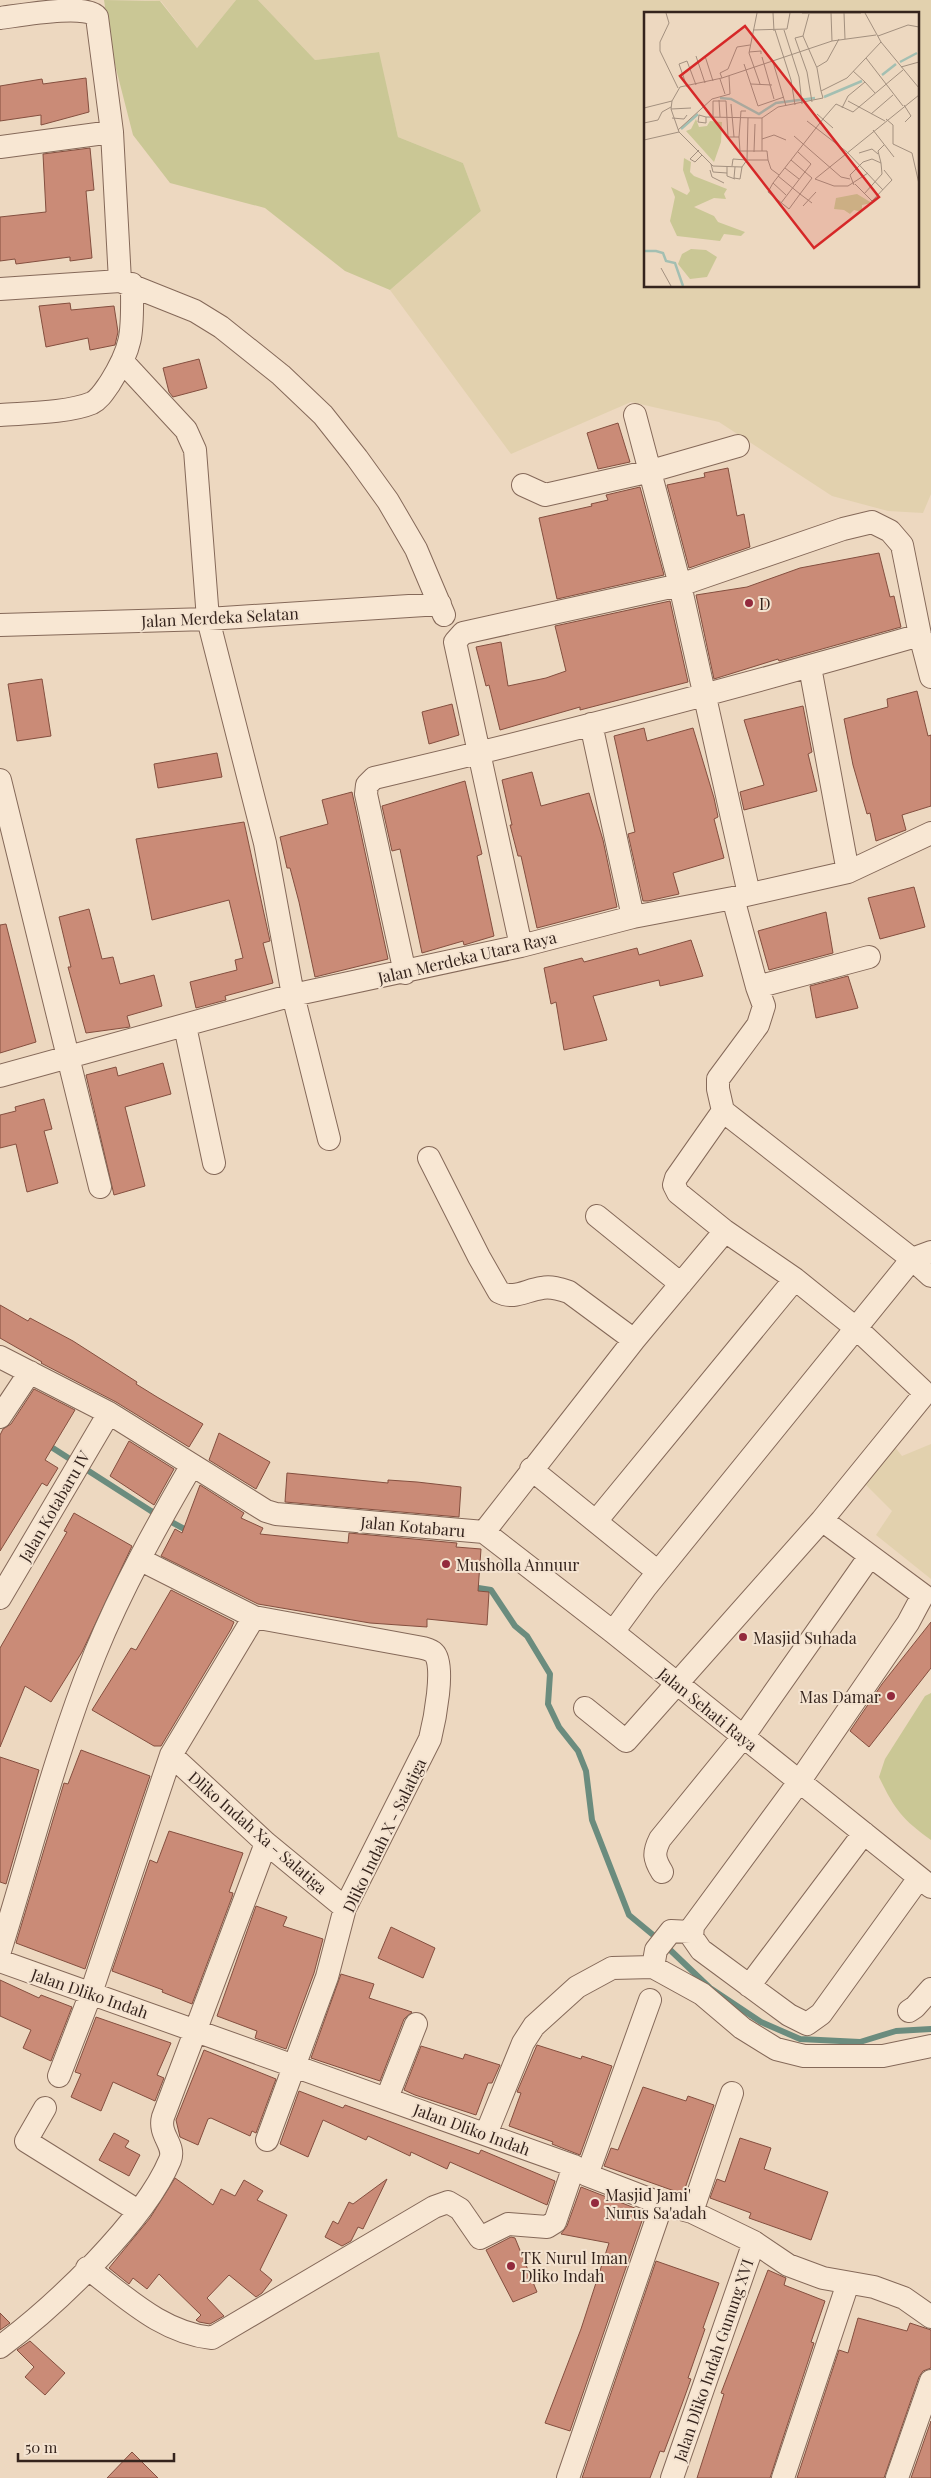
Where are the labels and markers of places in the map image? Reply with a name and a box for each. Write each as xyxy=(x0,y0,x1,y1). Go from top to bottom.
place label: D xyxy=(759,593,771,614)
marker: D xyxy=(743,597,755,609)
place label: Musholla Annuur xyxy=(456,1554,580,1575)
marker: Musholla Annuur xyxy=(440,1558,452,1570)
place label: Masjid Suhada xyxy=(753,1627,857,1648)
marker: Masjid Suhada xyxy=(737,1631,749,1643)
place label: Mas Damar xyxy=(799,1686,881,1707)
marker: Mas Damar xyxy=(885,1690,897,1702)
place label: Masjid Jami' Nurus Sa'adah xyxy=(605,2184,707,2223)
marker: Masjid Jami' Nurus Sa'adah xyxy=(589,2197,601,2209)
place label: TK Nurul Iman Dliko Indah xyxy=(521,2247,628,2286)
marker: TK Nurul Iman Dliko Indah xyxy=(505,2260,517,2272)

